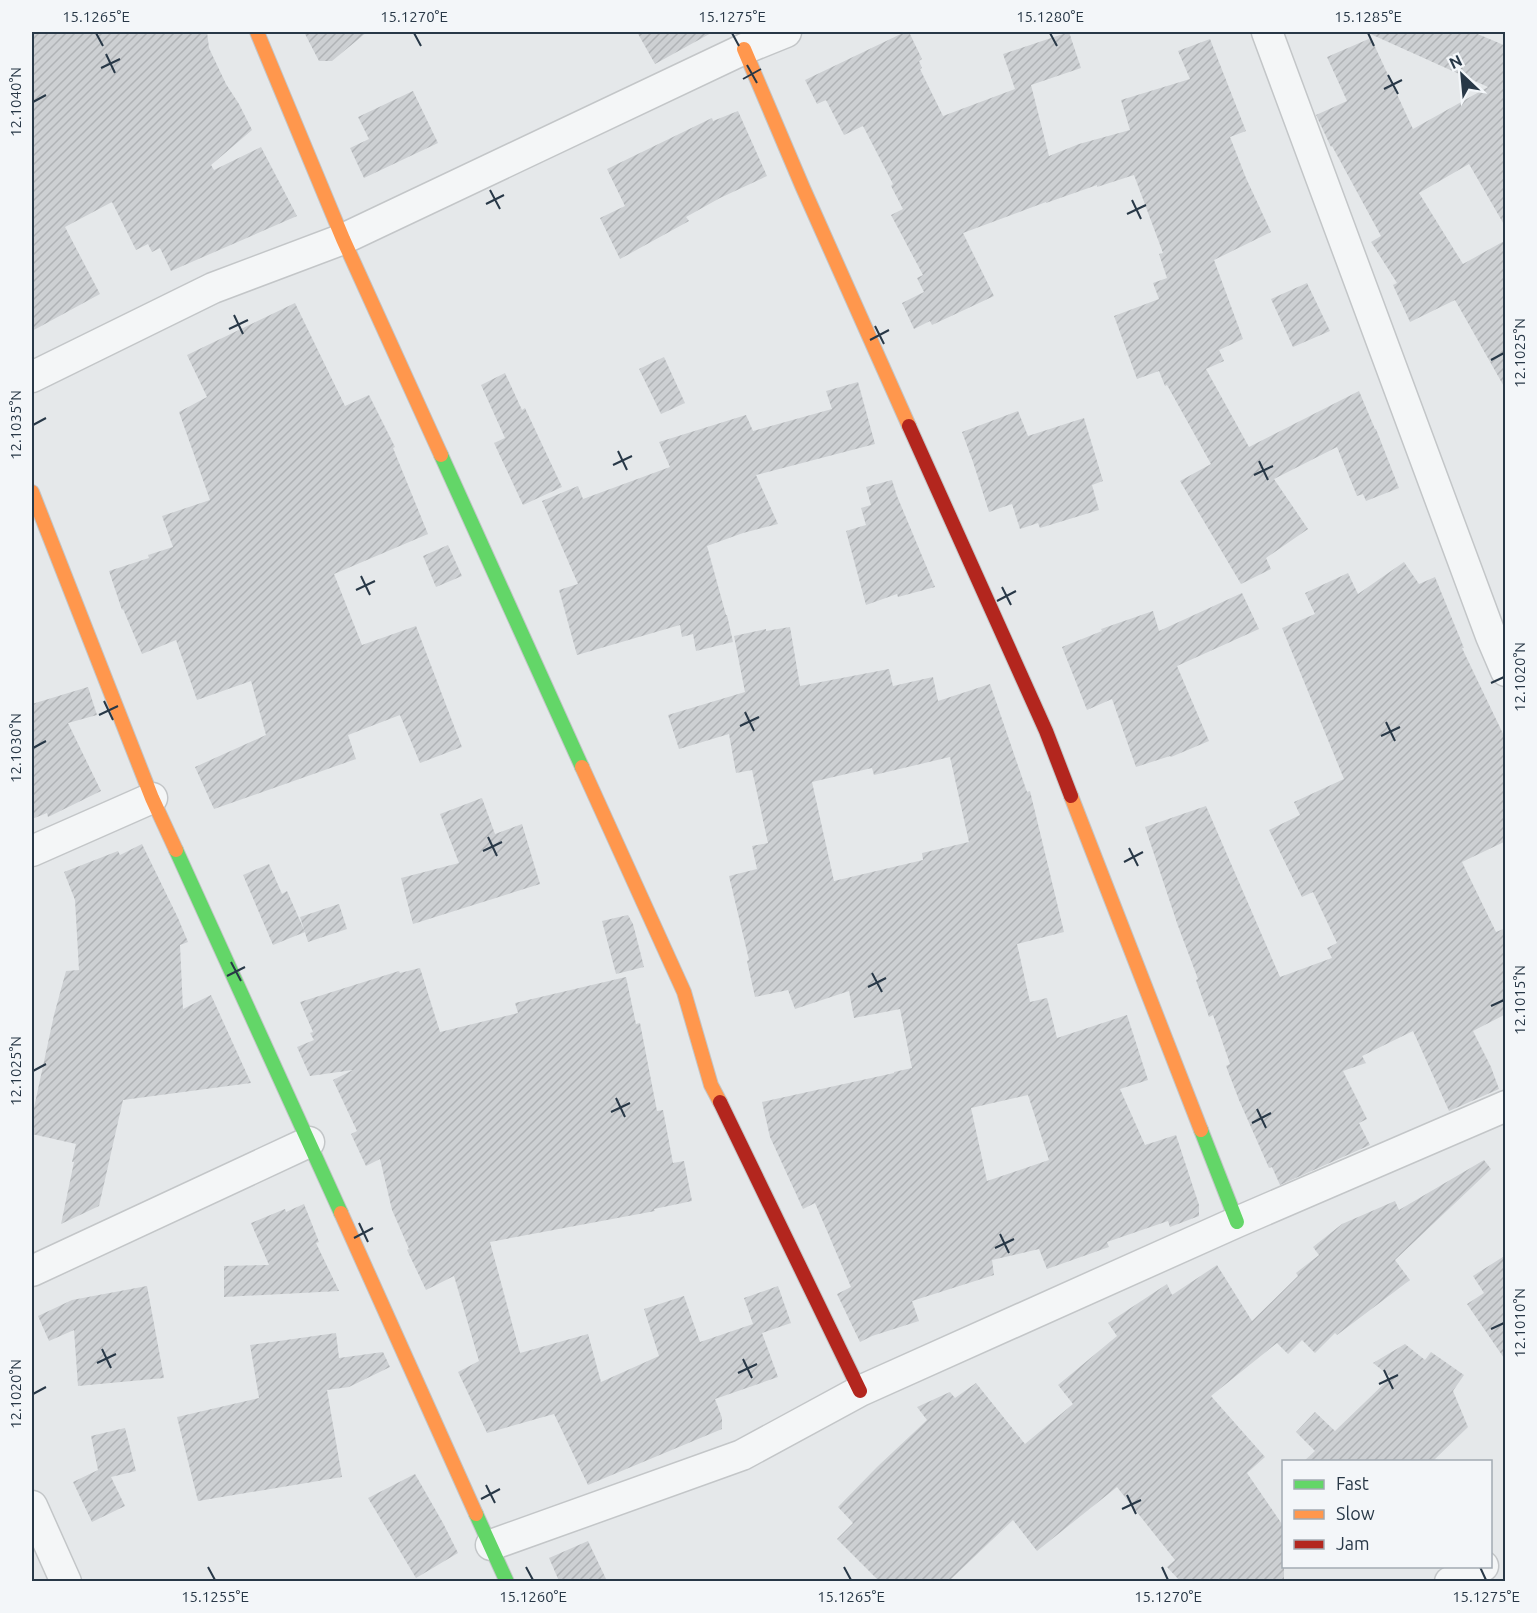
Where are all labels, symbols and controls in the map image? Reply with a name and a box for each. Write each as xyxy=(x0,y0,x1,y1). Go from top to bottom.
text: 15.1265°E xyxy=(62,8,130,25)
text: 15.1270°E xyxy=(380,8,448,25)
text: 15.1275°E xyxy=(698,8,766,25)
text: 15.1280°E xyxy=(1016,8,1084,25)
text: 15.1285°E xyxy=(1334,8,1402,25)
north arrow xyxy=(1432,45,1492,105)
text: N xyxy=(1446,51,1465,72)
text: 12.1040°N xyxy=(7,67,24,137)
text: 12.1025°N xyxy=(1511,318,1528,388)
text: 12.1035°N xyxy=(7,390,24,460)
text: 12.1020°N xyxy=(1511,642,1528,712)
text: 12.1030°N xyxy=(7,713,24,783)
text: 12.1015°N xyxy=(1511,965,1528,1035)
text: 12.1025°N xyxy=(7,1036,24,1106)
text: 12.1010°N xyxy=(1511,1288,1528,1358)
text: 12.1020°N xyxy=(7,1359,24,1429)
legend xyxy=(1282,1460,1492,1568)
text: Fast xyxy=(1336,1473,1369,1493)
text: Slow xyxy=(1336,1503,1375,1523)
text: Jam xyxy=(1336,1533,1370,1553)
text: 15.1255°E xyxy=(181,1588,249,1605)
text: 15.1260°E xyxy=(499,1588,567,1605)
text: 15.1265°E xyxy=(817,1588,885,1605)
text: 15.1270°E xyxy=(1134,1588,1202,1605)
text: 15.1275°E xyxy=(1452,1588,1520,1605)

